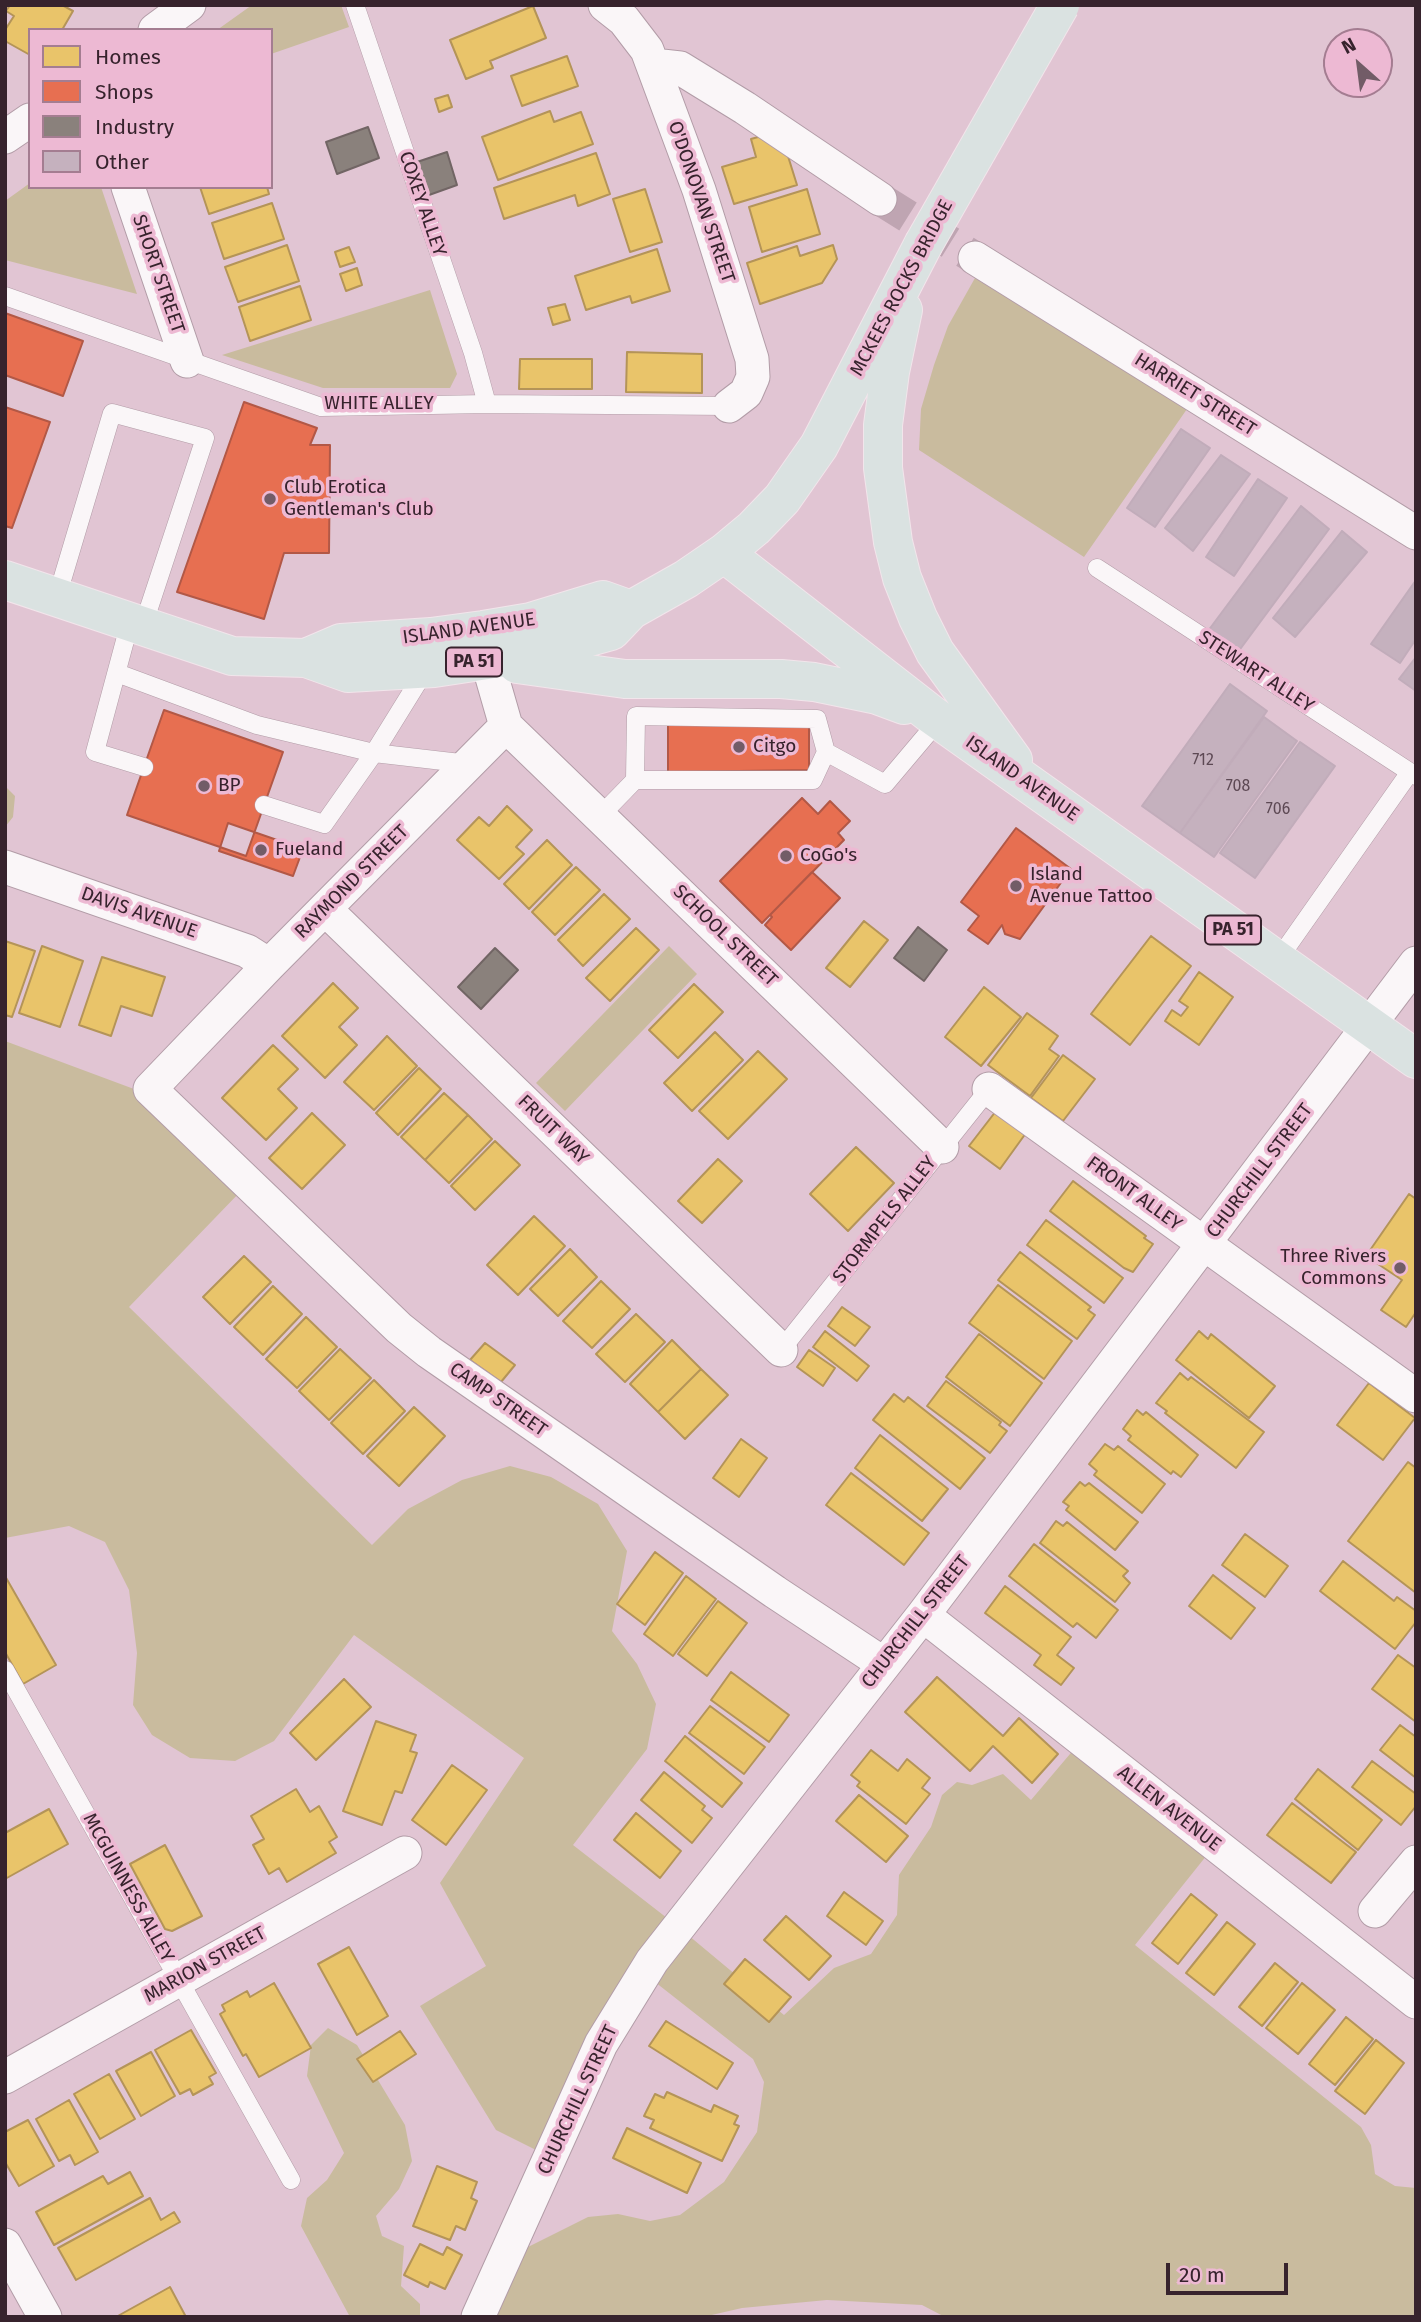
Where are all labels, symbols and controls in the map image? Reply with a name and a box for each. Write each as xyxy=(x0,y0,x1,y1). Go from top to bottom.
legend xyxy=(28,28,273,189)
north arrow xyxy=(1323,28,1393,98)
text: N xyxy=(1338,33,1360,59)
text: Homes xyxy=(95,44,161,70)
text: Shops xyxy=(95,79,153,105)
text: Industry xyxy=(95,114,174,140)
street label: O'DONOVAN STREET xyxy=(663,118,739,286)
text: Other xyxy=(95,149,149,175)
street label: COXEY ALLEY xyxy=(393,149,451,259)
street label: MCKEES ROCKS BRIDGE xyxy=(846,196,958,380)
street label: SHORT STREET xyxy=(127,212,189,336)
street label: HARRIET STREET xyxy=(1130,349,1260,441)
street label: WHITE ALLEY xyxy=(324,393,434,415)
place label: Club Erotica Gentleman's Club xyxy=(284,477,434,521)
marker: Club Erotica Gentleman's Club xyxy=(262,491,278,507)
street label: ISLAND AVENUE xyxy=(401,608,537,650)
street label: STEWART ALLEY xyxy=(1194,626,1318,718)
road number: PA 51 xyxy=(446,648,502,676)
street label: ISLAND AVENUE xyxy=(961,731,1083,827)
place label: Citgo xyxy=(753,736,796,758)
marker: Citgo xyxy=(731,739,747,755)
house number: 712 xyxy=(1192,751,1214,771)
place label: BP xyxy=(218,775,241,797)
house number: 708 xyxy=(1226,777,1250,797)
marker: BP xyxy=(196,778,212,794)
house number: 706 xyxy=(1266,800,1290,820)
street label: RAYMOND STREET xyxy=(291,821,413,943)
place label: Fueland xyxy=(275,839,343,861)
marker: Fueland xyxy=(253,842,269,858)
place label: CoGo's xyxy=(800,845,857,867)
marker: CoGo's xyxy=(778,848,794,864)
place label: Island Avenue Tattoo xyxy=(1030,864,1153,908)
marker: Island Avenue Tattoo xyxy=(1008,878,1024,894)
street label: SCHOOL STREET xyxy=(668,881,782,991)
street label: DAVIS AVENUE xyxy=(78,882,200,944)
road number: PA 51 xyxy=(1205,916,1261,945)
street label: FRUIT WAY xyxy=(513,1091,593,1169)
street label: CHURCHILL STREET xyxy=(1202,1099,1318,1243)
street label: STORMPELS ALLEY xyxy=(828,1152,942,1288)
street label: FRONT ALLEY xyxy=(1082,1152,1186,1236)
place label: Three Rivers Commons xyxy=(1280,1246,1386,1290)
marker: Three Rivers Commons xyxy=(1392,1260,1408,1276)
street label: CAMP STREET xyxy=(445,1358,551,1442)
street label: CHURCHILL STREET xyxy=(857,1551,975,1693)
street label: ALLEN AVENUE xyxy=(1113,1762,1225,1856)
street label: MCGUINNESS ALLEY xyxy=(78,1810,178,1966)
street label: MARION STREET xyxy=(140,1922,270,2008)
street label: CHURCHILL STREET xyxy=(533,2022,623,2178)
scale bar xyxy=(1169,2248,1292,2292)
text: 20 m xyxy=(1179,2262,1225,2288)

